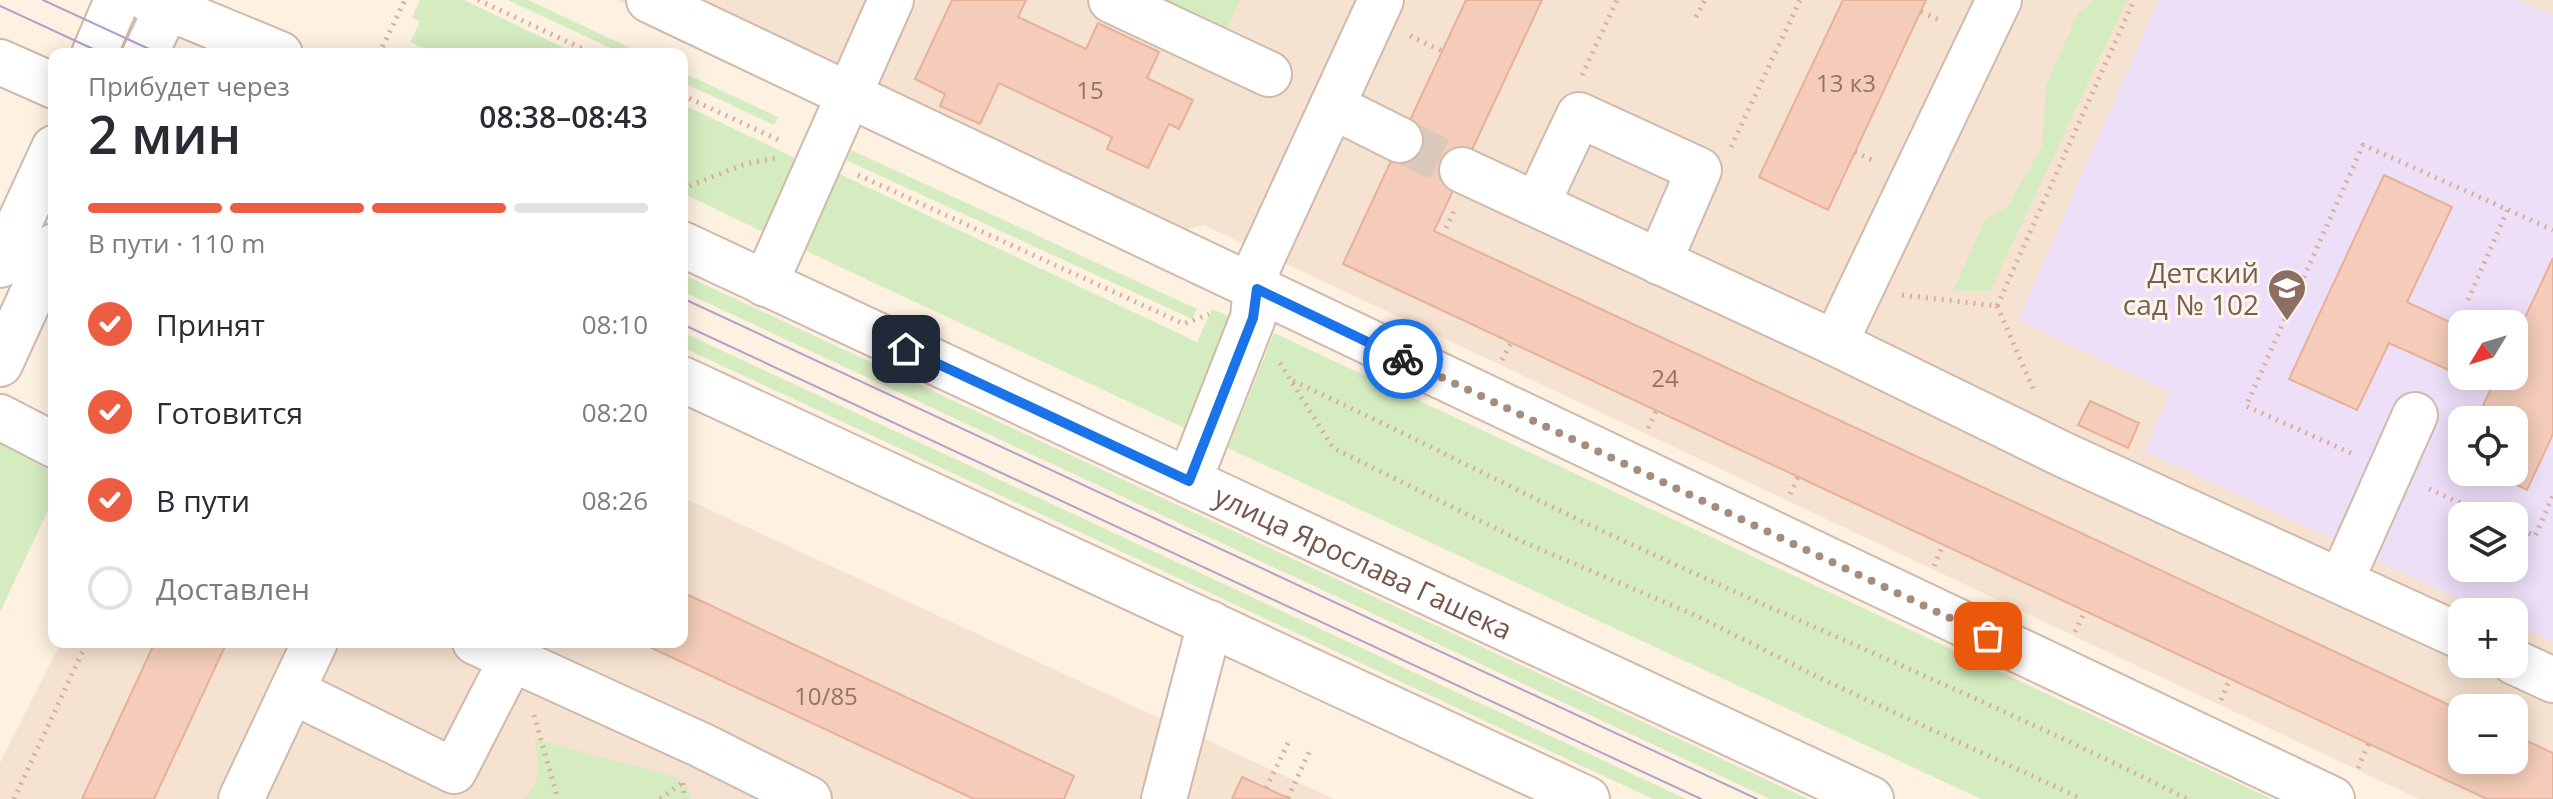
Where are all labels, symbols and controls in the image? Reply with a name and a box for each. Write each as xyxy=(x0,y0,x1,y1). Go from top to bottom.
house number: 13 к3 xyxy=(1816,66,1876,99)
text: Прибудет через xyxy=(88,68,290,104)
house number: 15 xyxy=(1076,73,1104,106)
text: 08:38–08:43 xyxy=(479,96,648,137)
text: 2 мин xyxy=(88,98,241,169)
text: В пути · 110 m xyxy=(88,225,265,261)
place label: Детский сад № 102 xyxy=(2123,253,2259,323)
school or university icon: Детский сад № 102 xyxy=(2266,267,2308,322)
icon: check xyxy=(88,302,132,346)
text: Принят xyxy=(156,304,265,345)
text: 08:10 xyxy=(582,306,648,342)
north arrow xyxy=(2448,310,2528,390)
map controls xyxy=(2448,310,2528,774)
pin xyxy=(872,315,940,383)
courier xyxy=(1363,319,1443,399)
icon: home xyxy=(884,327,928,371)
icon: bike xyxy=(1381,337,1425,381)
house number: 24 xyxy=(1651,361,1679,394)
icon: check xyxy=(88,390,132,434)
text: Готовится xyxy=(156,392,303,433)
text: 08:20 xyxy=(582,394,648,430)
button: locate xyxy=(2448,406,2528,486)
street label: улица Ярослава Гашека xyxy=(1208,476,1519,648)
icon: check xyxy=(88,478,132,522)
text: В пути xyxy=(156,480,250,521)
text: 08:26 xyxy=(582,482,648,518)
button: layers xyxy=(2448,502,2528,582)
text: Доставлен xyxy=(156,568,310,609)
button: + xyxy=(2448,598,2528,678)
pin xyxy=(1954,602,2022,670)
icon: bag xyxy=(1966,614,2010,658)
house number: 10/85 xyxy=(794,679,858,712)
button: − xyxy=(2448,694,2528,774)

